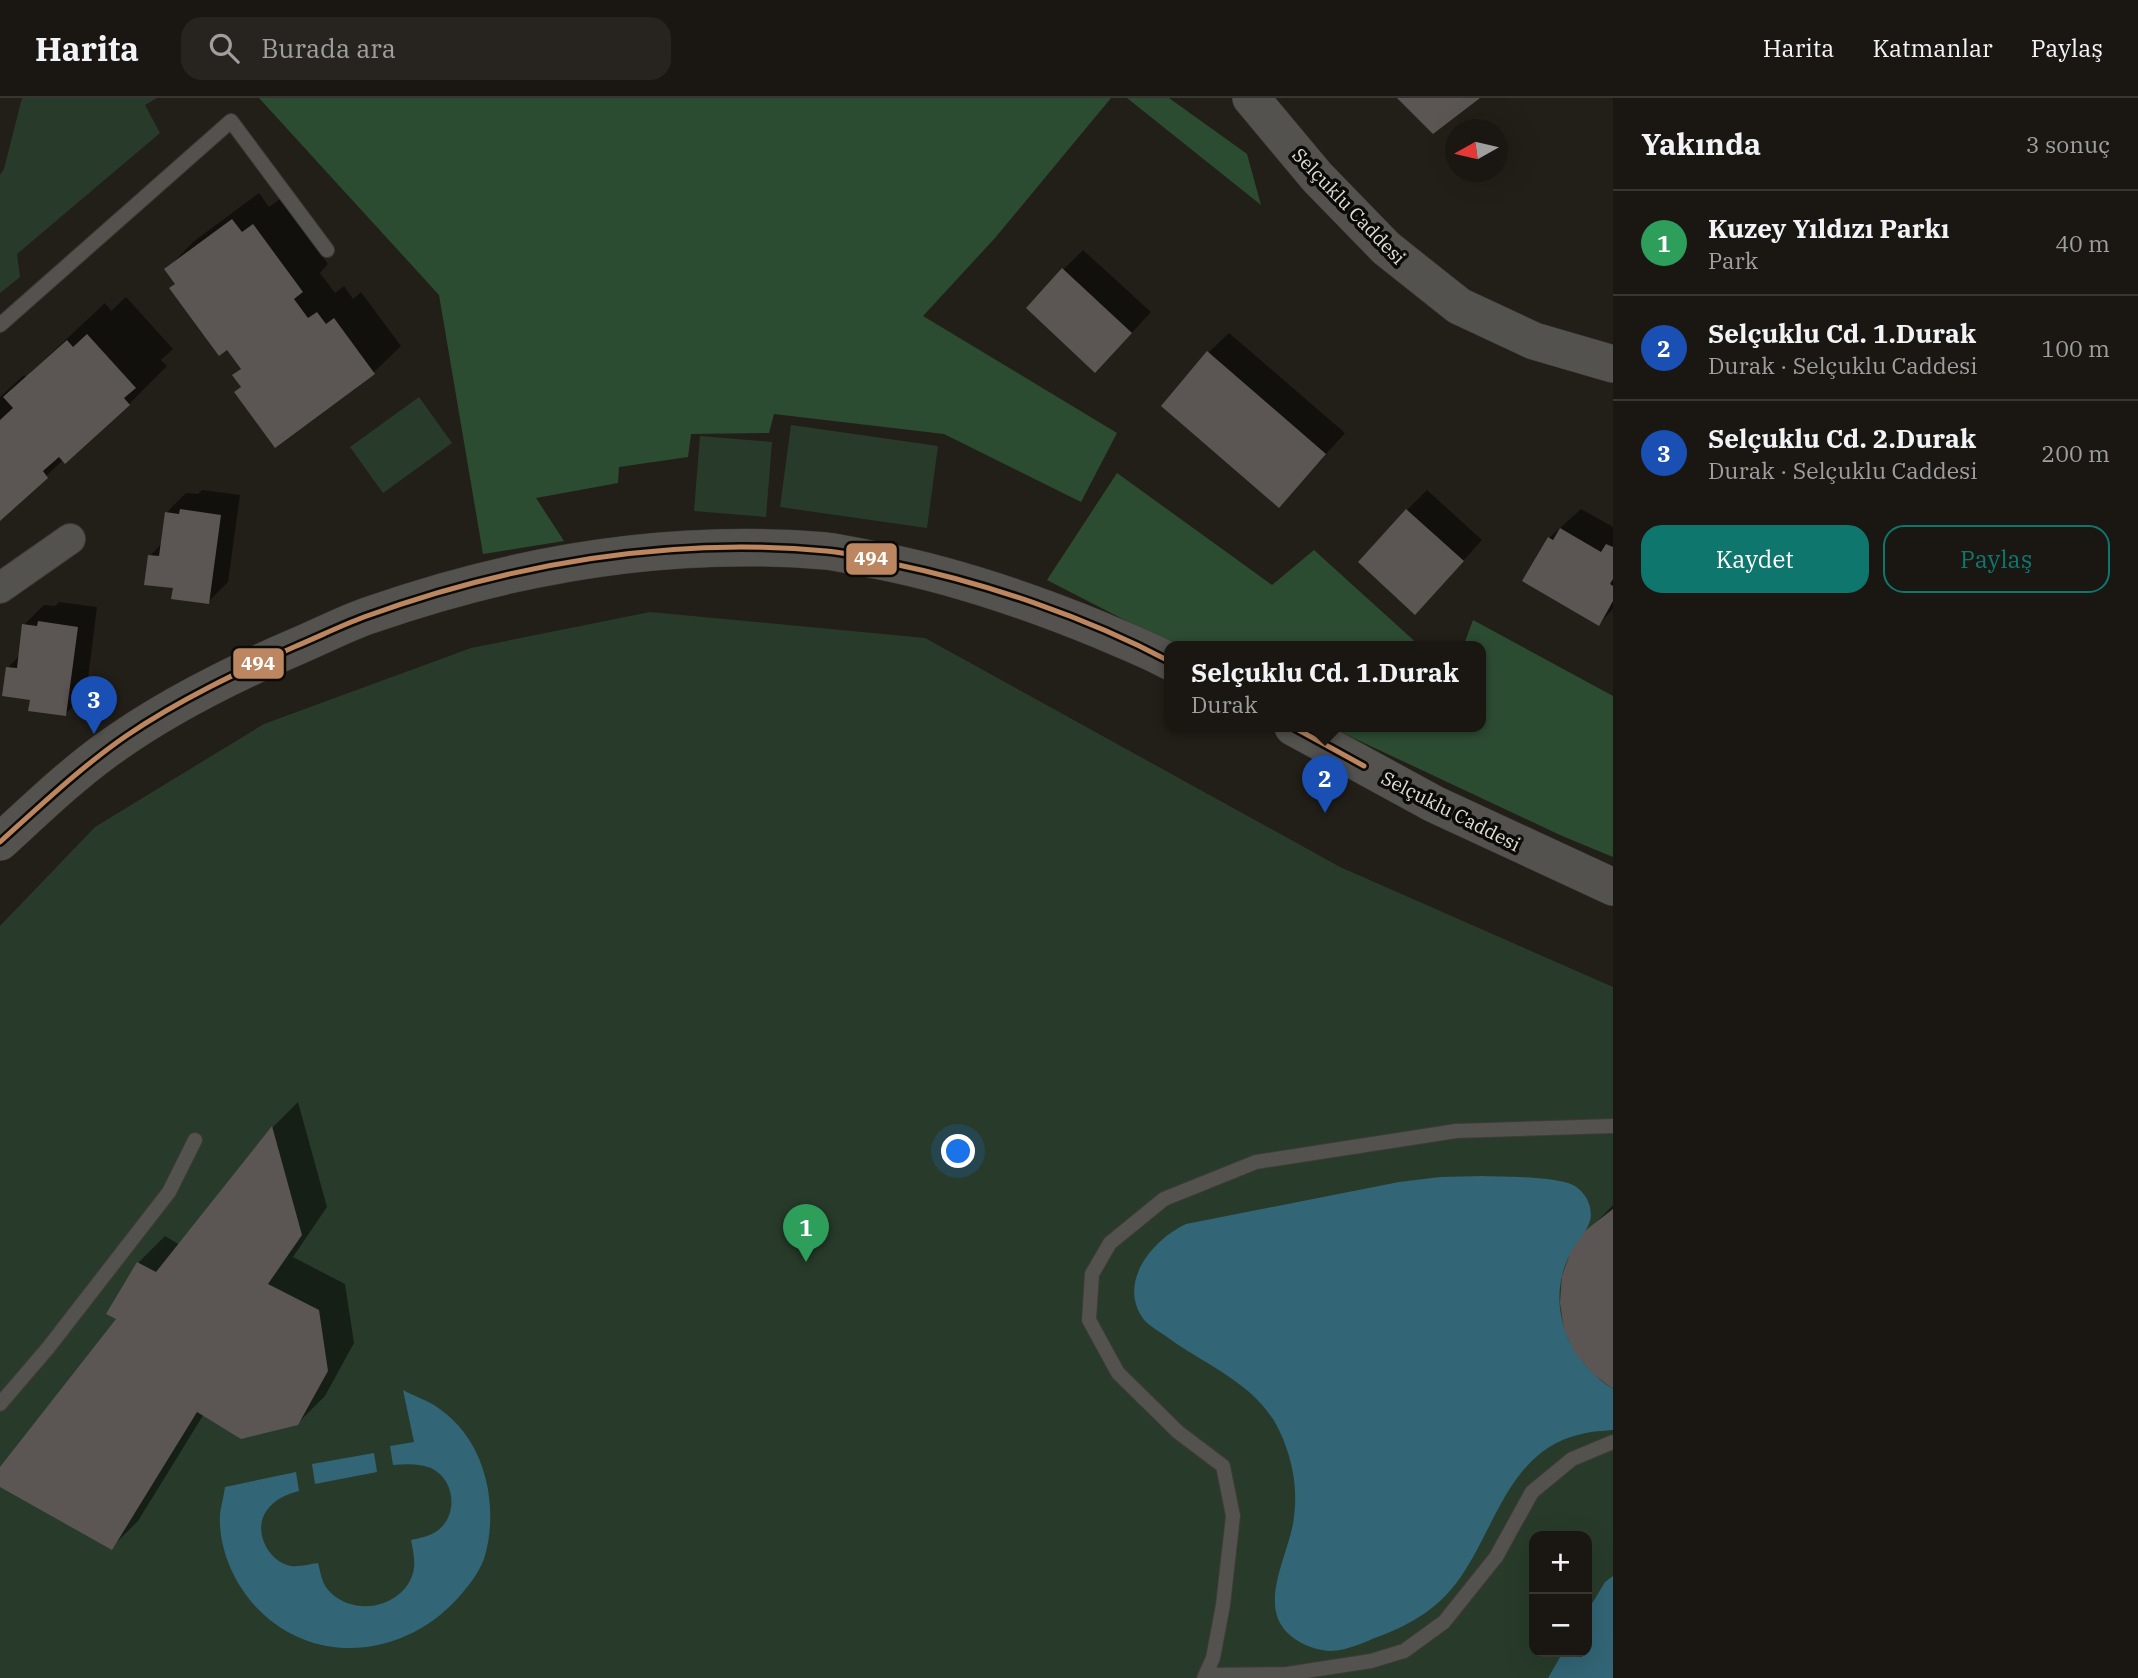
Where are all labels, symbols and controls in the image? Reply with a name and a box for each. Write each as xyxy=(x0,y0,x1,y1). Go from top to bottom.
search box xyxy=(181,17,671,80)
text: Harita xyxy=(35,27,139,70)
icon: search xyxy=(205,29,243,67)
text: Burada ara xyxy=(261,31,396,65)
text: Harita xyxy=(1763,32,1834,64)
text: Katmanlar xyxy=(1872,32,1993,64)
text: Paylaş xyxy=(2031,32,2103,64)
north arrow xyxy=(1445,119,1508,182)
text: Yakında xyxy=(1641,124,1761,163)
text: 3 sonuç xyxy=(2026,129,2110,159)
street label: Selçuklu Caddesi xyxy=(1287,143,1411,269)
text: Kuzey Yıldızı Parkı xyxy=(1708,211,1949,245)
text: 1 xyxy=(1657,228,1671,258)
text: 40 m xyxy=(2055,228,2110,258)
text: Park xyxy=(1708,245,1758,275)
text: Selçuklu Cd. 1.Durak xyxy=(1708,316,1976,350)
text: 2 xyxy=(1657,333,1671,363)
text: 100 m xyxy=(2041,333,2110,363)
text: Durak · Selçuklu Caddesi xyxy=(1708,350,1978,380)
text: Selçuklu Cd. 2.Durak xyxy=(1708,421,1976,455)
text: 3 xyxy=(1657,438,1671,468)
text: 200 m xyxy=(2041,438,2110,468)
text: Durak · Selçuklu Caddesi xyxy=(1708,455,1978,485)
button: Kaydet xyxy=(1641,525,1869,593)
button: Paylaş xyxy=(1883,525,2110,593)
line badge: 494 xyxy=(845,542,898,576)
text: 494 xyxy=(854,546,888,570)
popup xyxy=(1164,641,1486,732)
line badge: 494 xyxy=(232,647,285,680)
text: 494 xyxy=(241,651,275,675)
text: Selçuklu Cd. 1.Durak xyxy=(1191,655,1459,689)
pin: 3 xyxy=(71,676,117,734)
text: Durak xyxy=(1191,689,1258,719)
pin: 2 xyxy=(1302,755,1348,813)
street label: Selçuklu Caddesi xyxy=(1378,766,1524,856)
your location xyxy=(941,1134,975,1168)
pin: 1 xyxy=(783,1204,829,1262)
map controls xyxy=(1529,1531,1592,1657)
button: + xyxy=(1529,1531,1592,1594)
button: − xyxy=(1529,1594,1592,1657)

